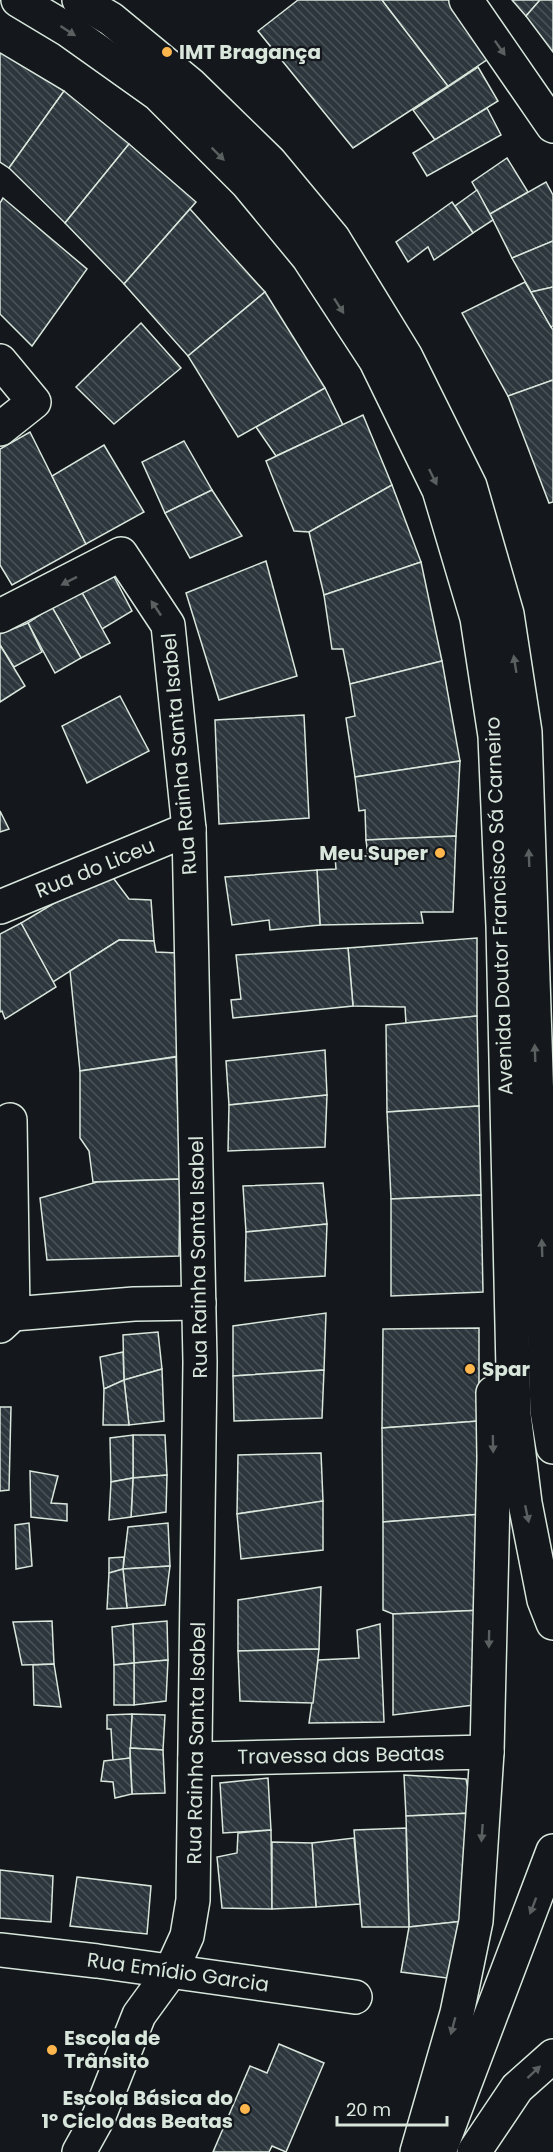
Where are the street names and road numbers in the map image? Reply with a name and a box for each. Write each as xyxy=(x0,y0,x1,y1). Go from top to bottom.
street label: Rua Rainha Santa Isabel xyxy=(154,632,204,876)
street label: Avenida Doutor Francisco Sá Carneiro xyxy=(478,716,520,1096)
street label: Rua do Liceu xyxy=(31,831,159,905)
street label: Rua Rainha Santa Isabel xyxy=(182,1135,214,1379)
street label: Rua Rainha Santa Isabel xyxy=(180,1621,212,1865)
street label: Travessa das Beatas xyxy=(237,1739,445,1771)
street label: Rua Emídio Garcia xyxy=(85,1945,271,1999)

